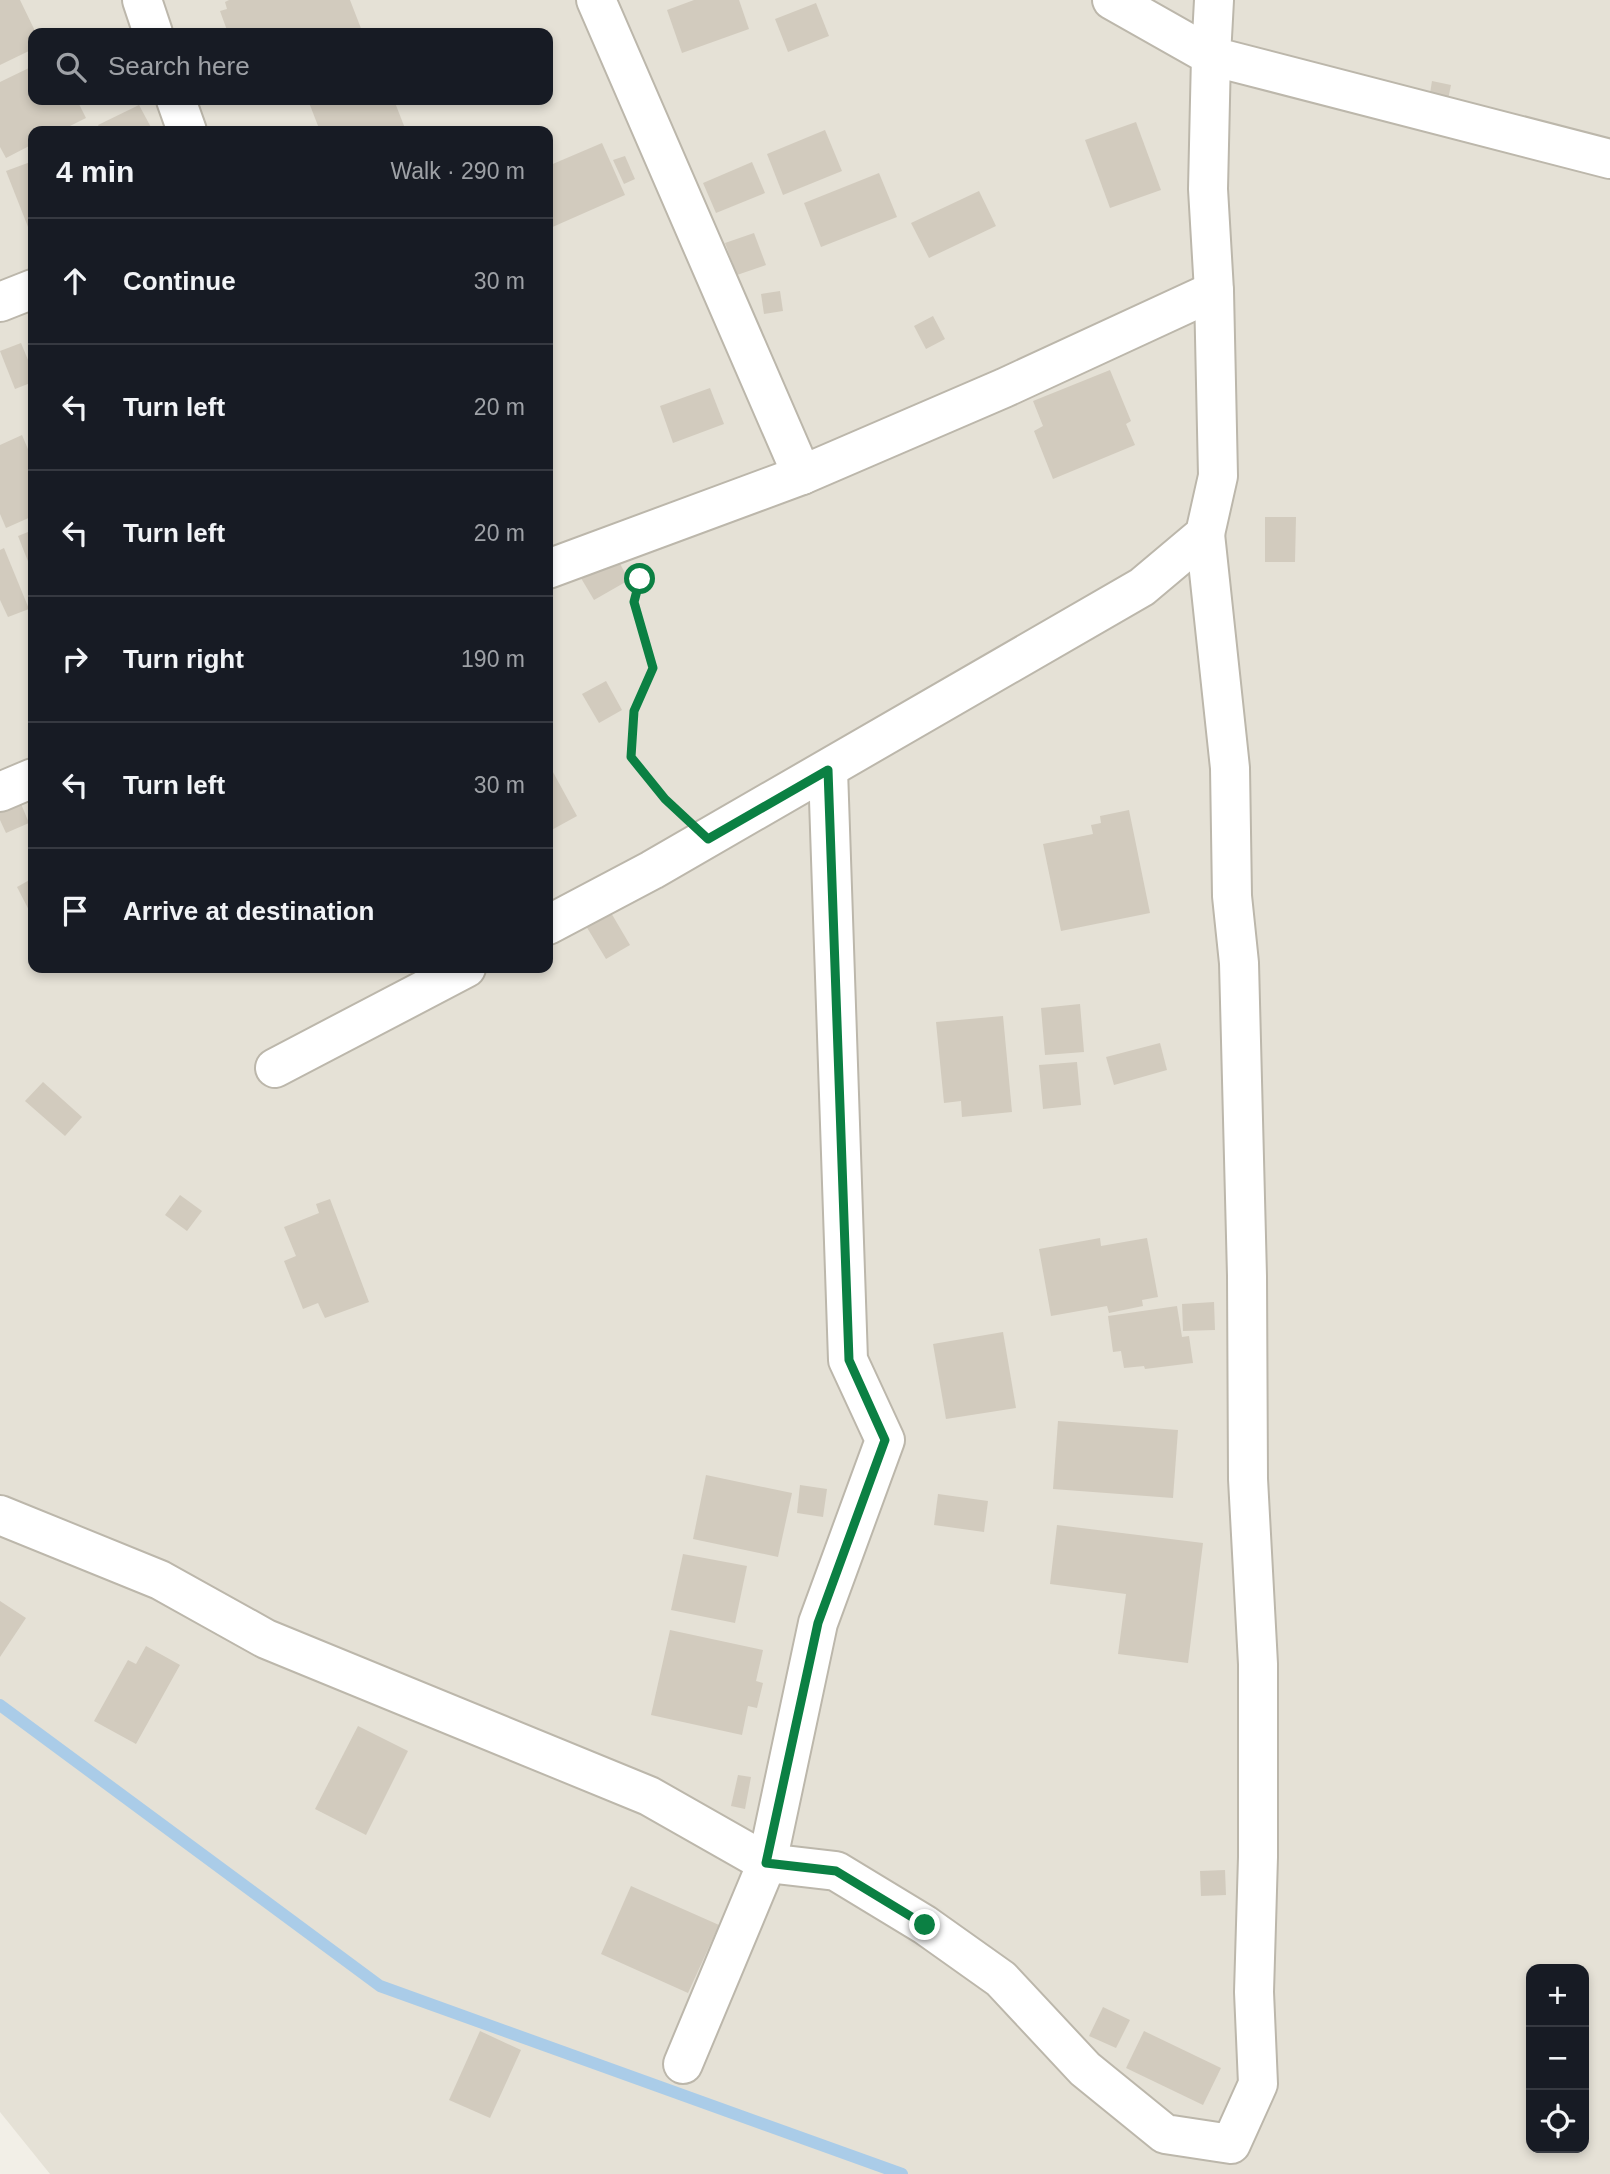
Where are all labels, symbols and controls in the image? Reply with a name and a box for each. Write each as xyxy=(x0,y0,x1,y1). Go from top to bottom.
search box xyxy=(28,28,553,105)
icon: search xyxy=(52,48,90,86)
text: Search here xyxy=(108,51,250,81)
text: 4 min xyxy=(56,155,134,188)
text: Walk · 290 m xyxy=(390,158,525,184)
icon: ahead xyxy=(56,262,94,300)
text: Continue xyxy=(123,266,236,296)
text: 30 m xyxy=(474,268,525,294)
icon: left xyxy=(56,388,94,426)
text: Turn left xyxy=(123,392,225,422)
text: 20 m xyxy=(474,394,525,420)
icon: left xyxy=(56,514,94,552)
text: Turn left xyxy=(123,518,225,548)
text: 20 m xyxy=(474,520,525,546)
route start xyxy=(624,563,655,594)
icon: right xyxy=(56,640,94,678)
text: Turn right xyxy=(123,644,244,674)
text: 190 m xyxy=(461,646,525,672)
icon: left xyxy=(56,766,94,804)
text: Turn left xyxy=(123,770,225,800)
text: 30 m xyxy=(474,772,525,798)
icon: arrive xyxy=(56,892,94,930)
text: Arrive at destination xyxy=(123,896,374,926)
route end xyxy=(909,1909,940,1940)
map controls xyxy=(1526,1964,1589,2153)
button: + xyxy=(1526,1964,1589,2027)
button: − xyxy=(1526,2027,1589,2090)
button: locate xyxy=(1526,2090,1589,2153)

